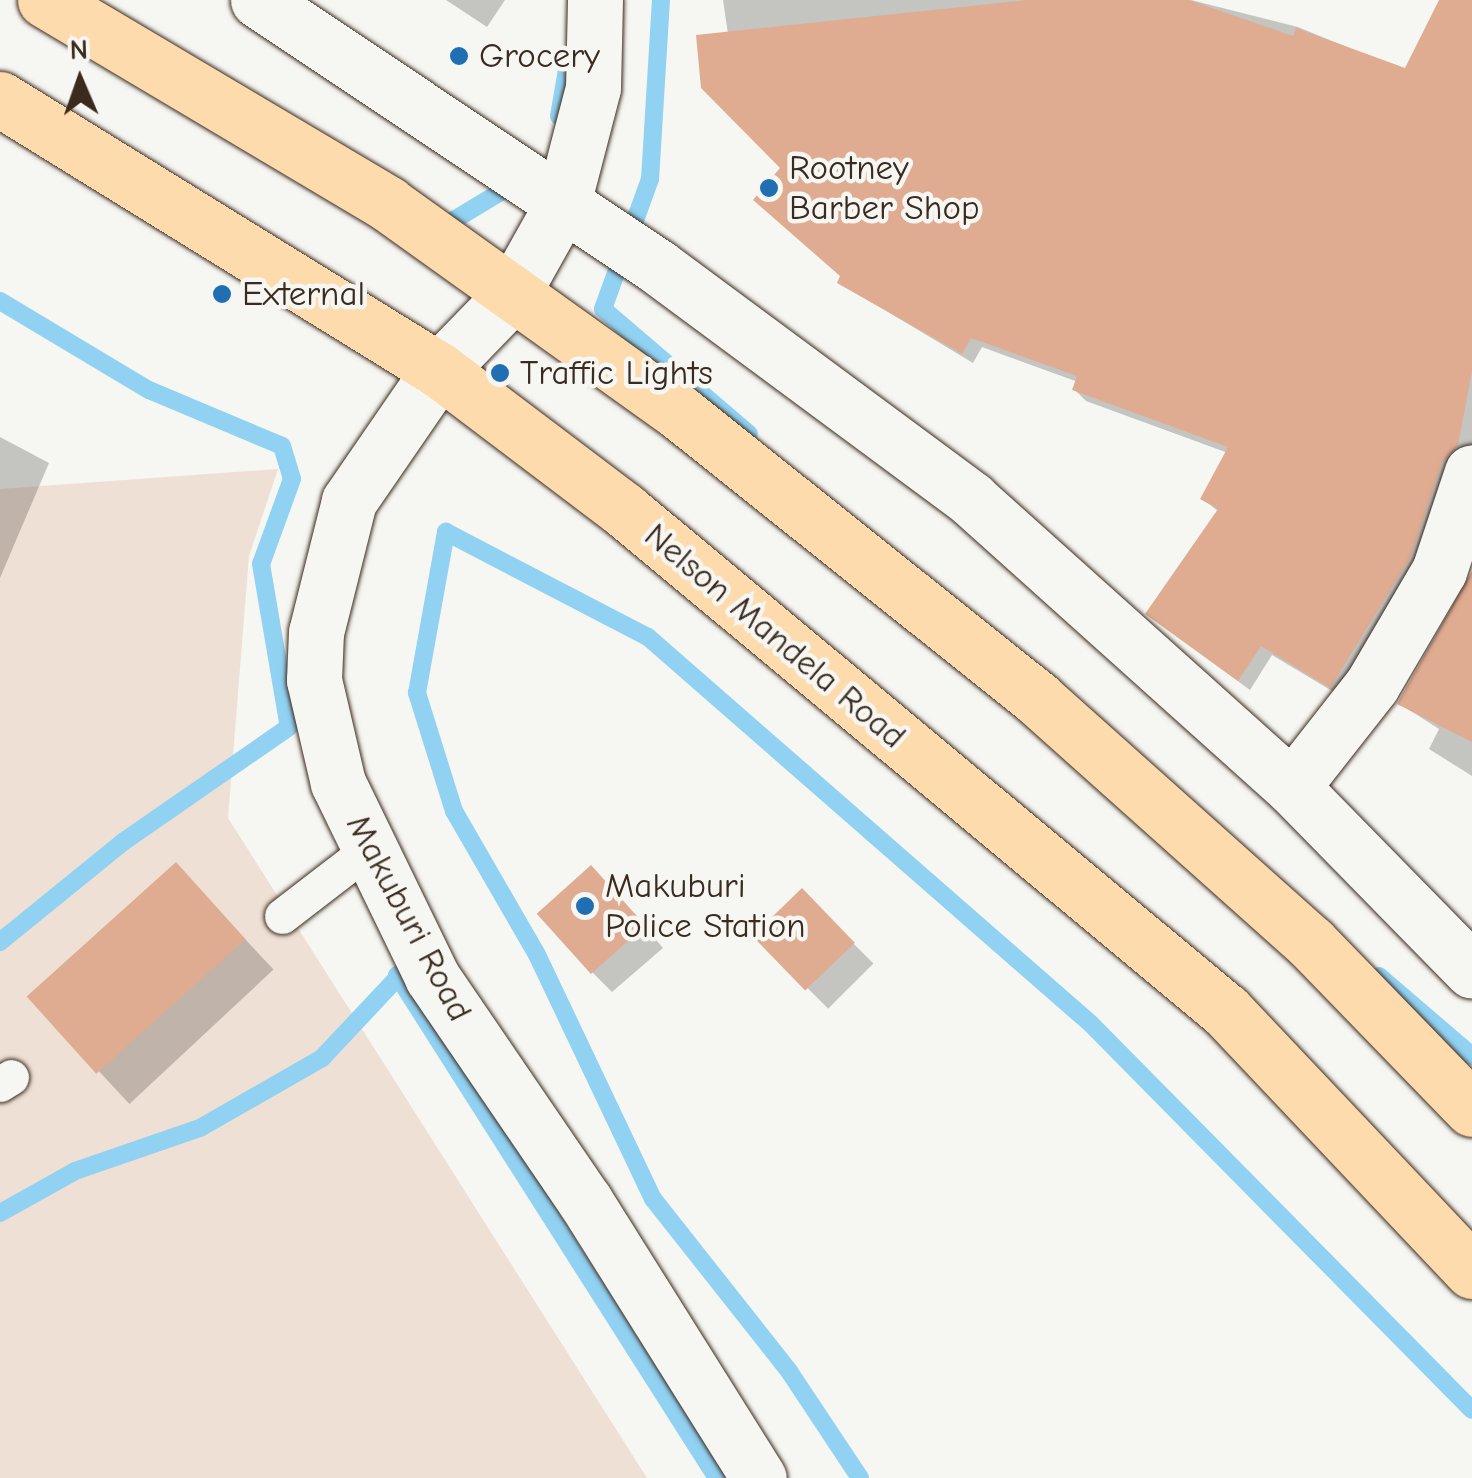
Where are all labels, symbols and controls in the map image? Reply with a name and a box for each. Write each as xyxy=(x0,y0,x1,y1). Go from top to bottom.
north arrow xyxy=(30,30,130,130)
text: N xyxy=(69,34,89,66)
place label: Grocery xyxy=(479,35,600,77)
marker: Grocery xyxy=(448,45,470,67)
place label: Rootney Barber Shop xyxy=(789,147,980,229)
marker: Rootney Barber Shop xyxy=(758,177,780,199)
place label: External xyxy=(242,273,365,315)
marker: External xyxy=(211,283,233,305)
place label: Traffic Lights xyxy=(520,352,713,394)
marker: Traffic Lights xyxy=(489,362,511,384)
street label: Nelson Mandela Road xyxy=(636,514,914,758)
street label: Makuburi Road xyxy=(337,808,481,1028)
place label: Makuburi Police Station xyxy=(605,865,806,947)
marker: Makuburi Police Station xyxy=(574,895,596,917)

